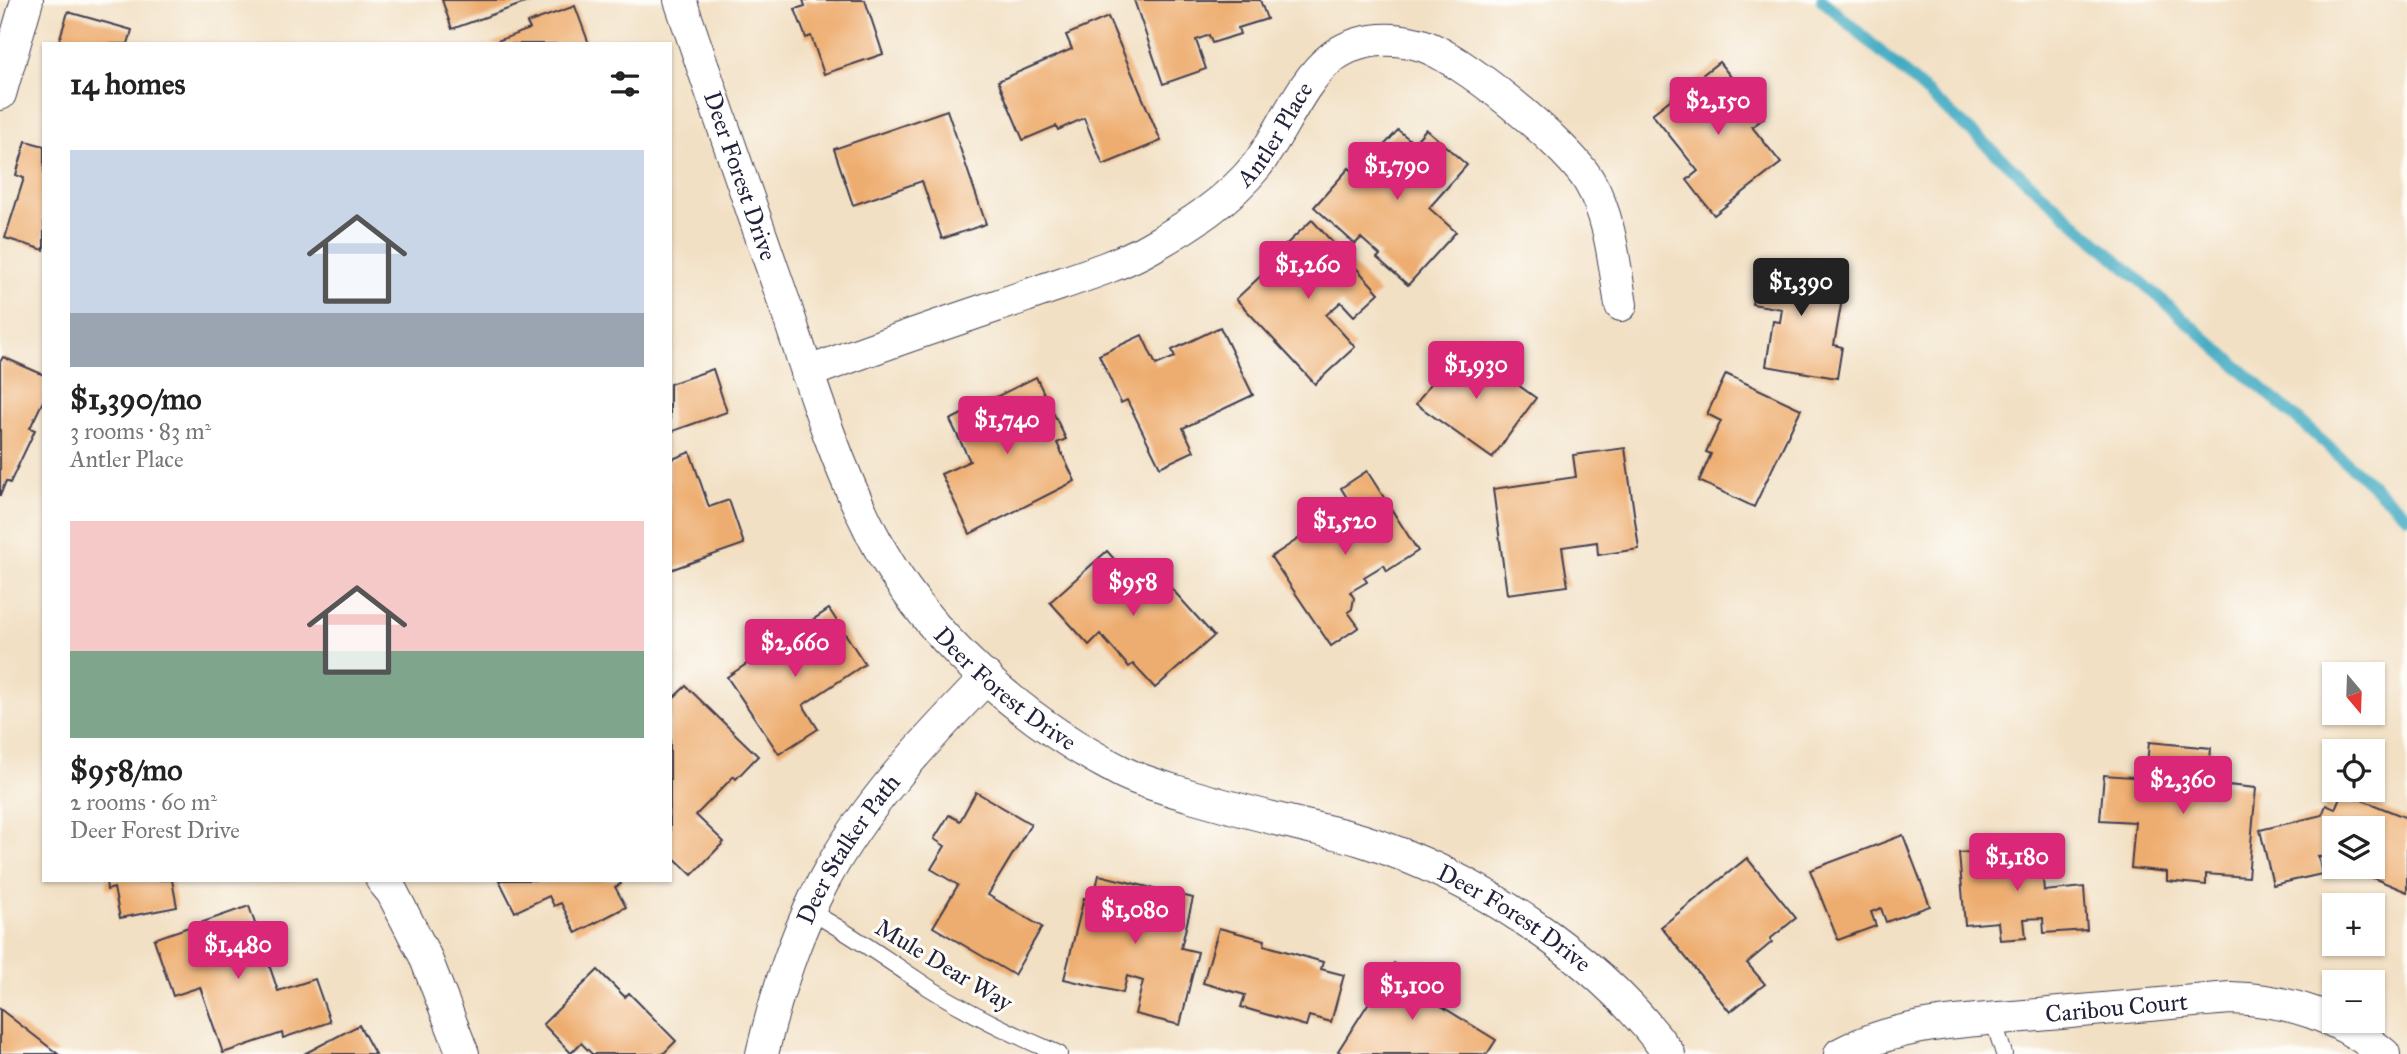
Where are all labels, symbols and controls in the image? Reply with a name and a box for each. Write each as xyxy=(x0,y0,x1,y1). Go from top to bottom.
icon: filters xyxy=(606,65,644,103)
text: 14 homes xyxy=(70,66,185,102)
street label: Antler Place xyxy=(1230,76,1319,194)
pin: $2,150 xyxy=(1661,78,1775,137)
text: $2,150 xyxy=(1686,86,1750,114)
street label: Deer Forest Drive xyxy=(697,87,783,265)
pin: $1,790 xyxy=(1340,142,1454,202)
text: $1,790 xyxy=(1364,151,1430,179)
icon: home xyxy=(294,196,420,322)
pin: $1,260 xyxy=(1251,242,1365,301)
text: $1,260 xyxy=(1275,250,1341,278)
pin: $1,390 xyxy=(1744,258,1858,318)
text: $1,390 xyxy=(1769,267,1833,295)
pin: $1,930 xyxy=(1419,342,1533,401)
text: $1,930 xyxy=(1444,350,1508,378)
text: $1,390/mo xyxy=(70,381,202,417)
pin: $1,740 xyxy=(950,396,1064,456)
text: $1,740 xyxy=(974,405,1040,433)
text: 3 rooms · 83 m² xyxy=(70,417,211,445)
text: Antler Place xyxy=(70,445,184,473)
pin: $1,520 xyxy=(1288,498,1402,557)
text: $1,520 xyxy=(1313,506,1377,534)
pin: $958 xyxy=(1092,558,1174,618)
icon: home xyxy=(294,567,420,693)
text: $958 xyxy=(1108,567,1158,595)
pin: $2,660 xyxy=(738,620,852,679)
street label: Deer Forest Drive xyxy=(927,621,1082,757)
text: $2,660 xyxy=(761,628,829,656)
north arrow xyxy=(2322,662,2385,724)
map controls xyxy=(2322,662,2385,1033)
button: locate xyxy=(2322,739,2385,802)
text: $958/mo xyxy=(70,752,183,788)
pin: $2,360 xyxy=(2126,756,2240,816)
text: $2,360 xyxy=(2150,765,2216,793)
street label: Deer Stalker Path xyxy=(790,768,907,929)
text: 2 rooms · 60 m² xyxy=(70,788,217,816)
text: Deer Forest Drive xyxy=(70,816,240,844)
button: layers xyxy=(2322,816,2385,879)
pin: $1,180 xyxy=(1960,834,2074,893)
text: $1,180 xyxy=(1985,842,2049,870)
street label: Deer Forest Drive xyxy=(1433,857,1597,979)
pin: $1,080 xyxy=(1078,886,1192,946)
button: + xyxy=(2322,893,2385,956)
text: $1,080 xyxy=(1101,895,1169,923)
street label: Mule Dear Way xyxy=(870,912,1019,1018)
pin: $1,480 xyxy=(181,922,295,981)
text: $1,480 xyxy=(204,930,272,958)
pin: $1,100 xyxy=(1355,962,1469,1022)
button: − xyxy=(2322,970,2385,1033)
text: $1,100 xyxy=(1380,971,1444,999)
street label: Caribou Court xyxy=(2044,987,2189,1029)

